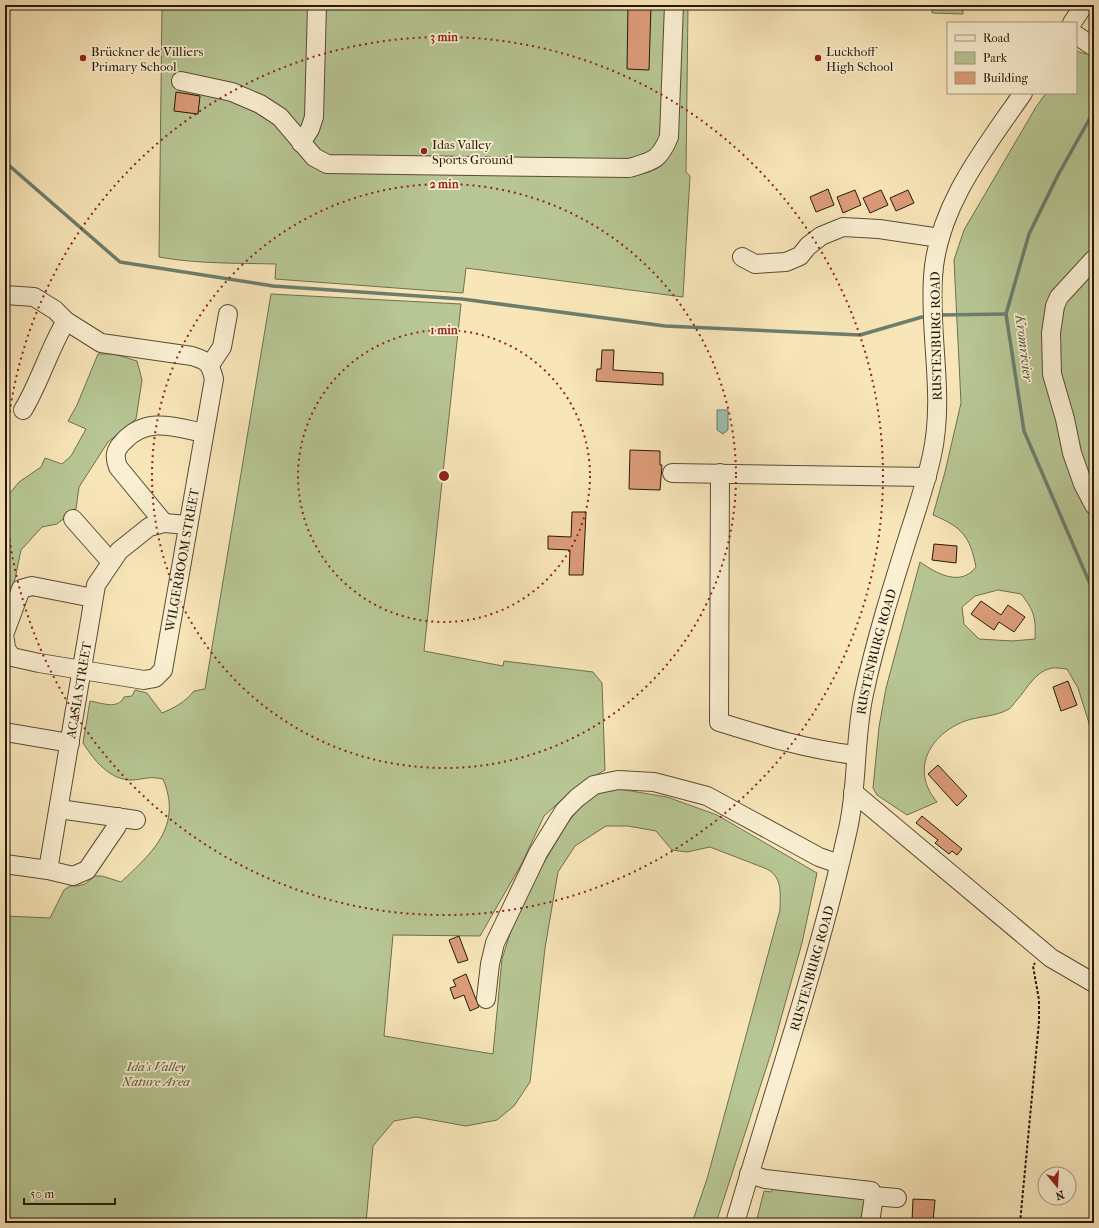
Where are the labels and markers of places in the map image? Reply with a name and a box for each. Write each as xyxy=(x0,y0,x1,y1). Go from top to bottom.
place label: Brückner de Villiers Primary School xyxy=(91,44,203,74)
place label: Luckhoff High School xyxy=(826,44,894,74)
marker: Brückner de Villiers Primary School xyxy=(78,53,88,63)
marker: Luckhoff High School xyxy=(813,53,823,63)
place label: Idas Valley Sports Ground xyxy=(432,137,514,167)
marker: Idas Valley Sports Ground xyxy=(419,146,429,156)
centre of rings xyxy=(437,469,451,483)

